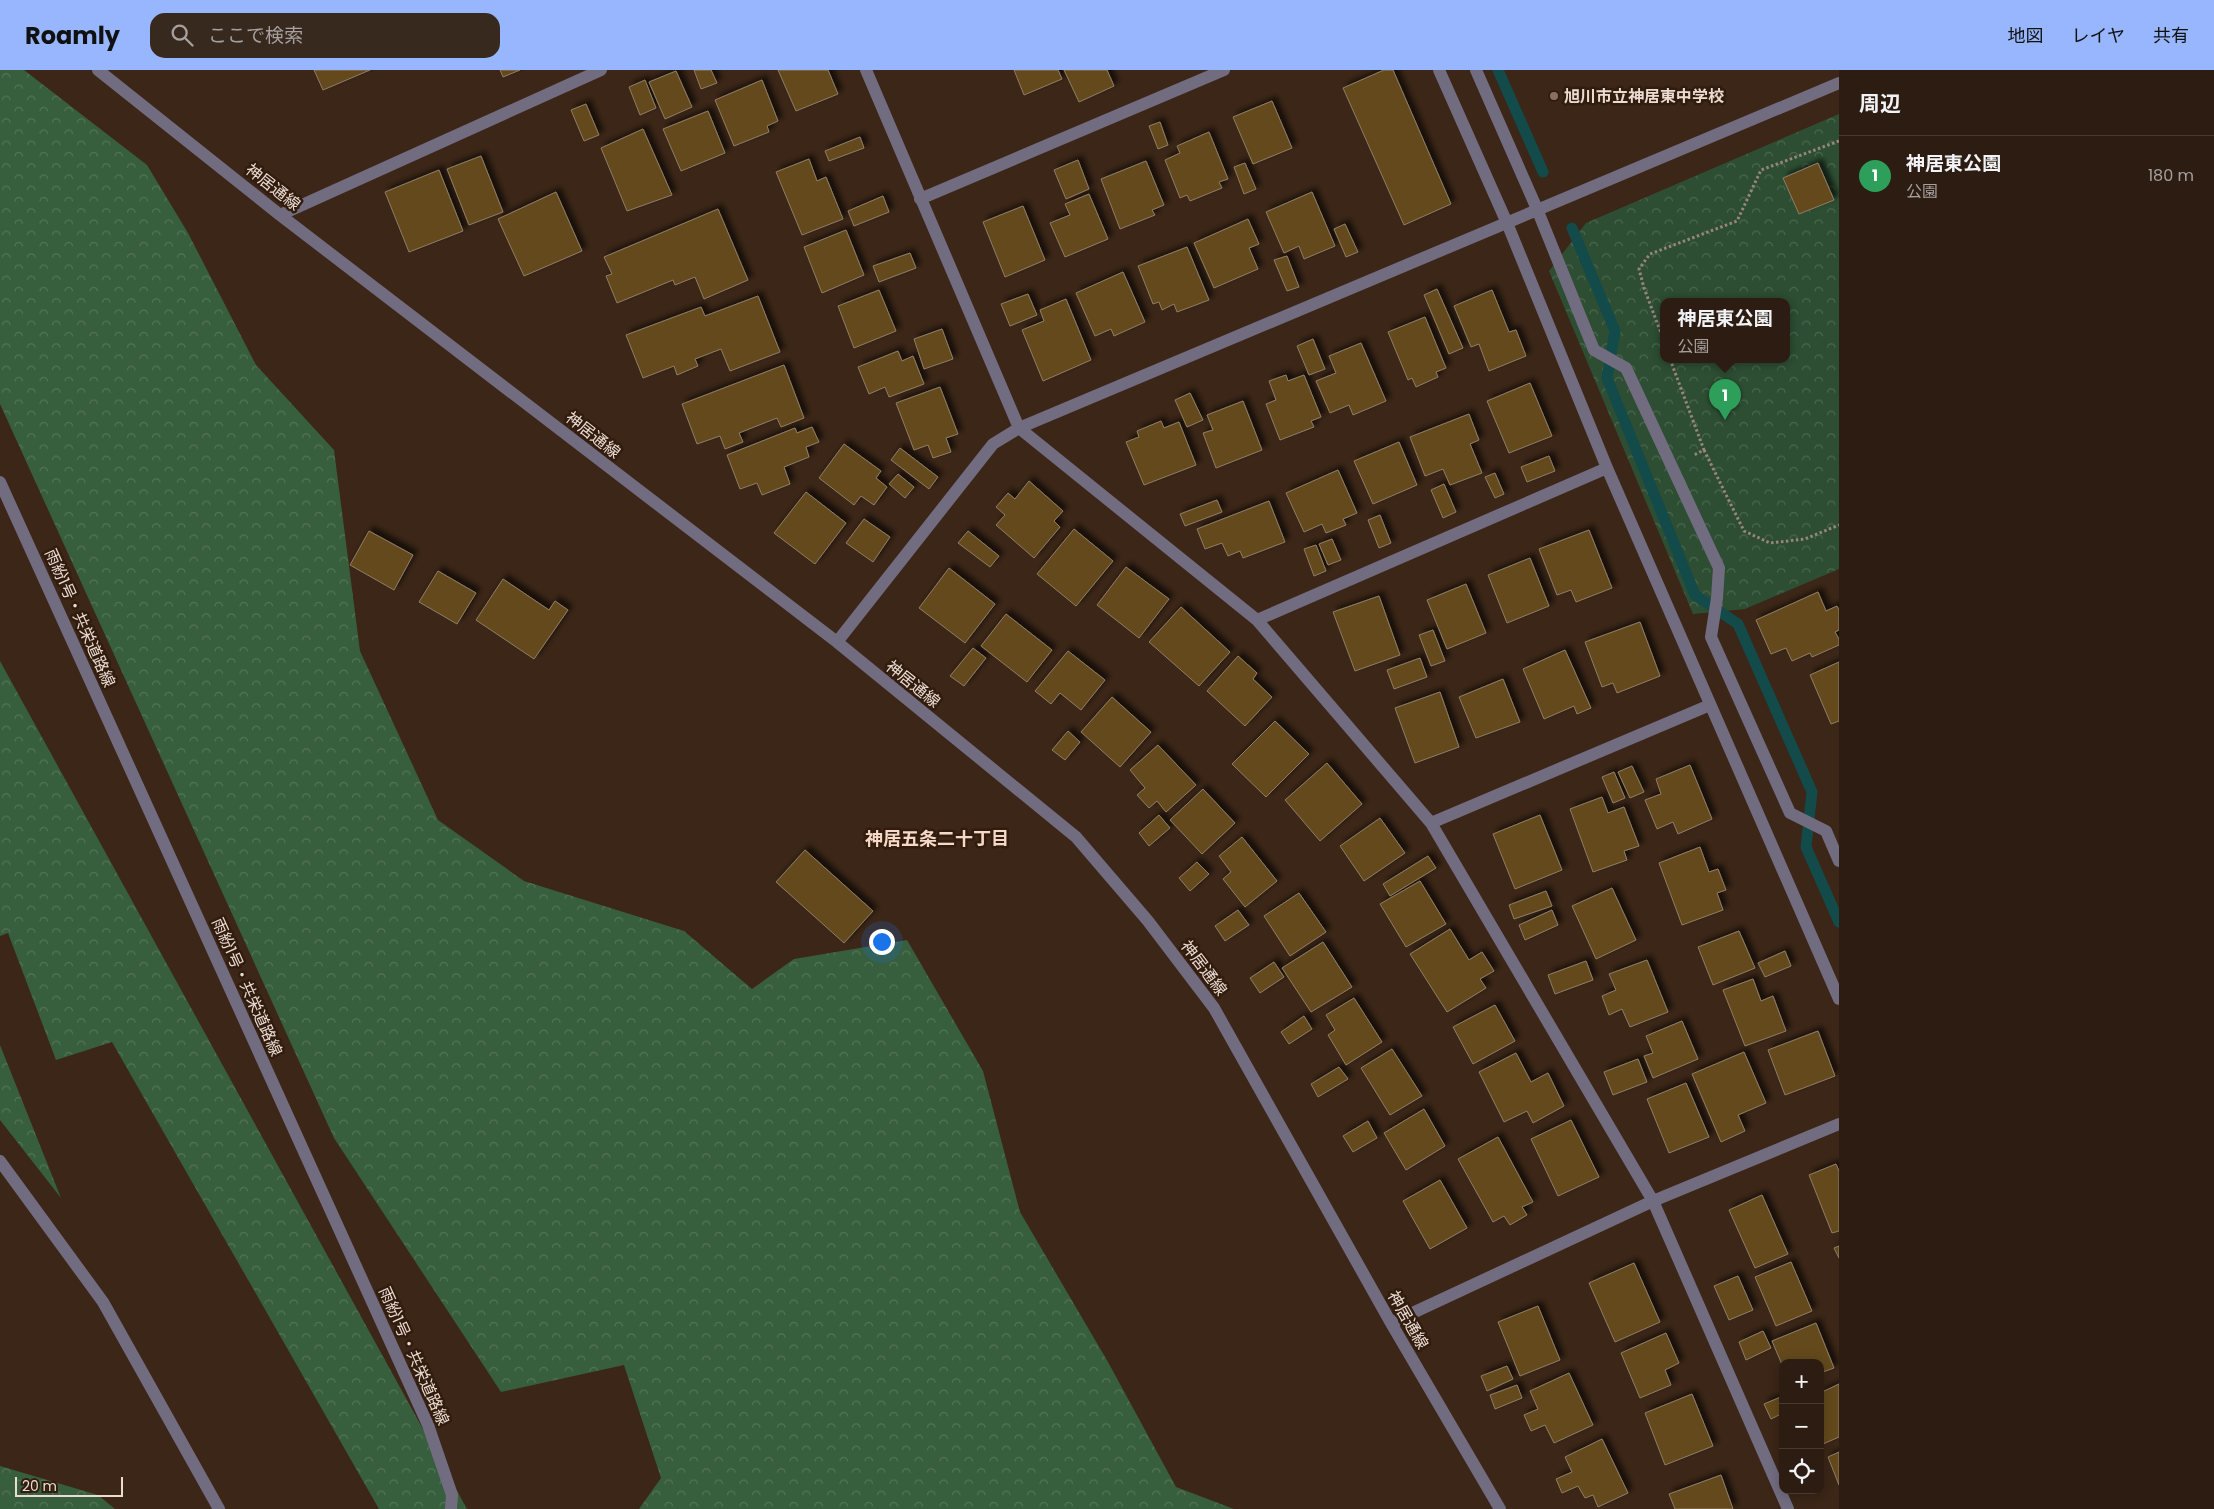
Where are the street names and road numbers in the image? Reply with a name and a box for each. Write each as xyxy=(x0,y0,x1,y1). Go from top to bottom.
street label: 神居通線 xyxy=(241,158,305,216)
street label: 神居通線 xyxy=(561,406,625,464)
street label: 雨紛1号・共栄道路線 xyxy=(39,545,121,691)
street label: 神居通線 xyxy=(881,655,945,713)
street label: 雨紛1号・共栄道路線 xyxy=(206,914,288,1060)
street label: 神居通線 xyxy=(1176,936,1232,1000)
street label: 雨紛1号・共栄道路線 xyxy=(373,1283,455,1429)
street label: 神居通線 xyxy=(1382,1287,1434,1353)

